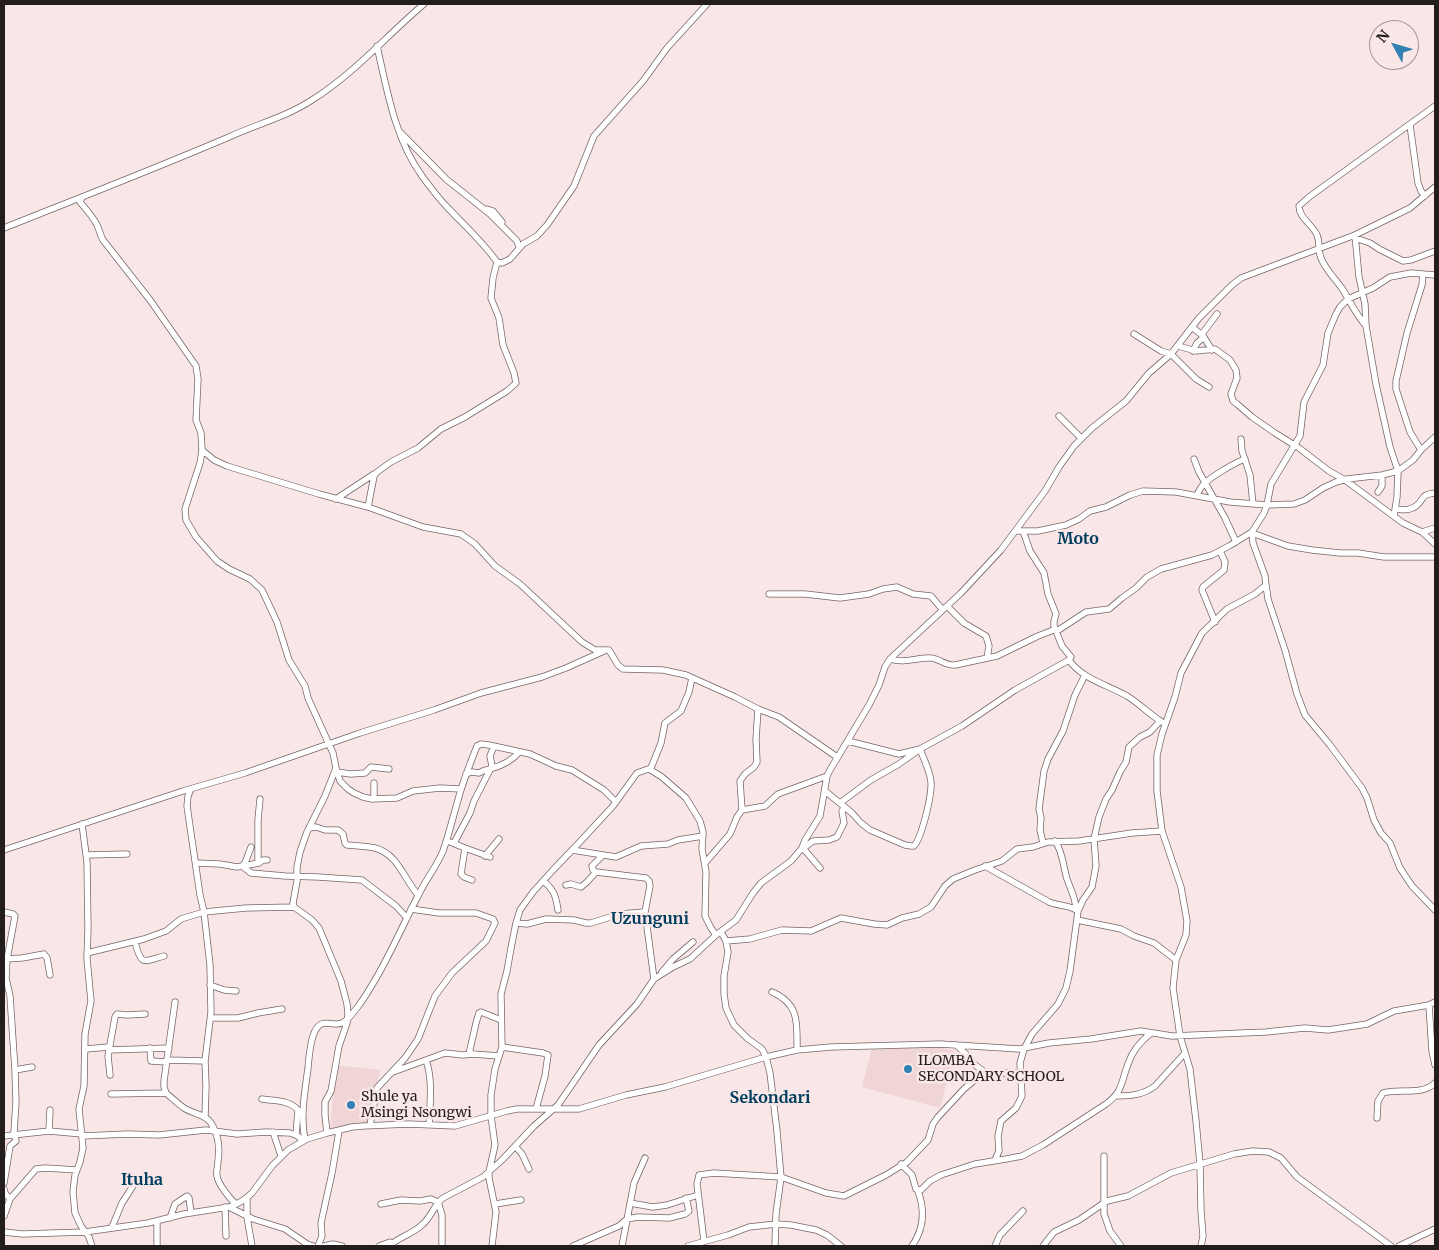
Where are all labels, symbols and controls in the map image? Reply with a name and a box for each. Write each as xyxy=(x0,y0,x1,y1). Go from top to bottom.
north arrow xyxy=(1369,20,1419,70)
text: N xyxy=(1373,26,1394,46)
district label: Moto xyxy=(1057,529,1099,549)
district label: Uzunguni xyxy=(611,909,689,929)
place label: ILOMBA SECONDARY SCHOOL xyxy=(918,1053,1064,1086)
marker: ILOMBA SECONDARY SCHOOL xyxy=(902,1063,914,1075)
district label: Sekondari xyxy=(730,1088,810,1108)
place label: Shule ya Msingi Nsongwi xyxy=(361,1089,472,1122)
marker: Shule ya Msingi Nsongwi xyxy=(345,1099,357,1111)
district label: Ituha xyxy=(121,1170,163,1190)

